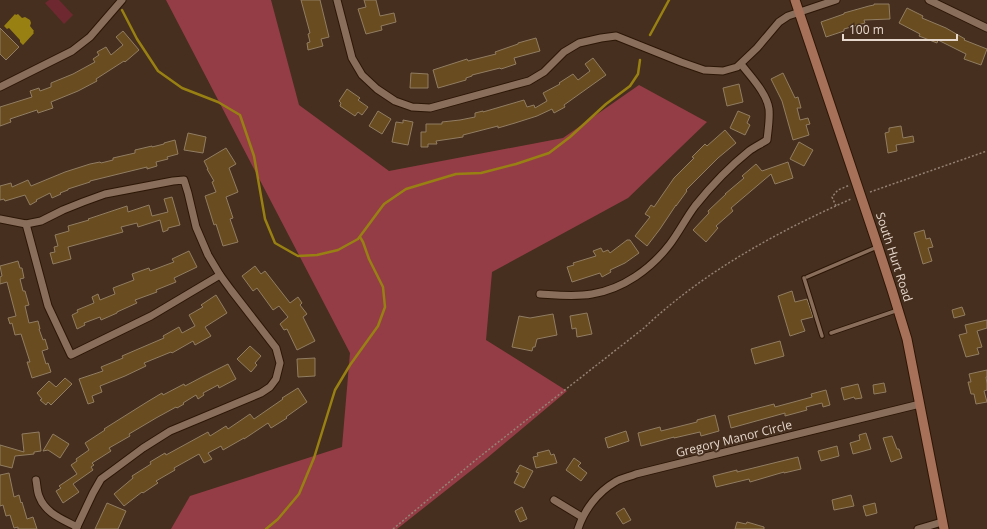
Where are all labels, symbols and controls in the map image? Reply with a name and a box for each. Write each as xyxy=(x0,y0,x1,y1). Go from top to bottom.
scale bar xyxy=(843,16,957,42)
text: 100 m xyxy=(849,21,884,38)
street label: South Hurt Road xyxy=(872,210,917,304)
street label: Gregory Manor Circle xyxy=(674,416,794,461)

